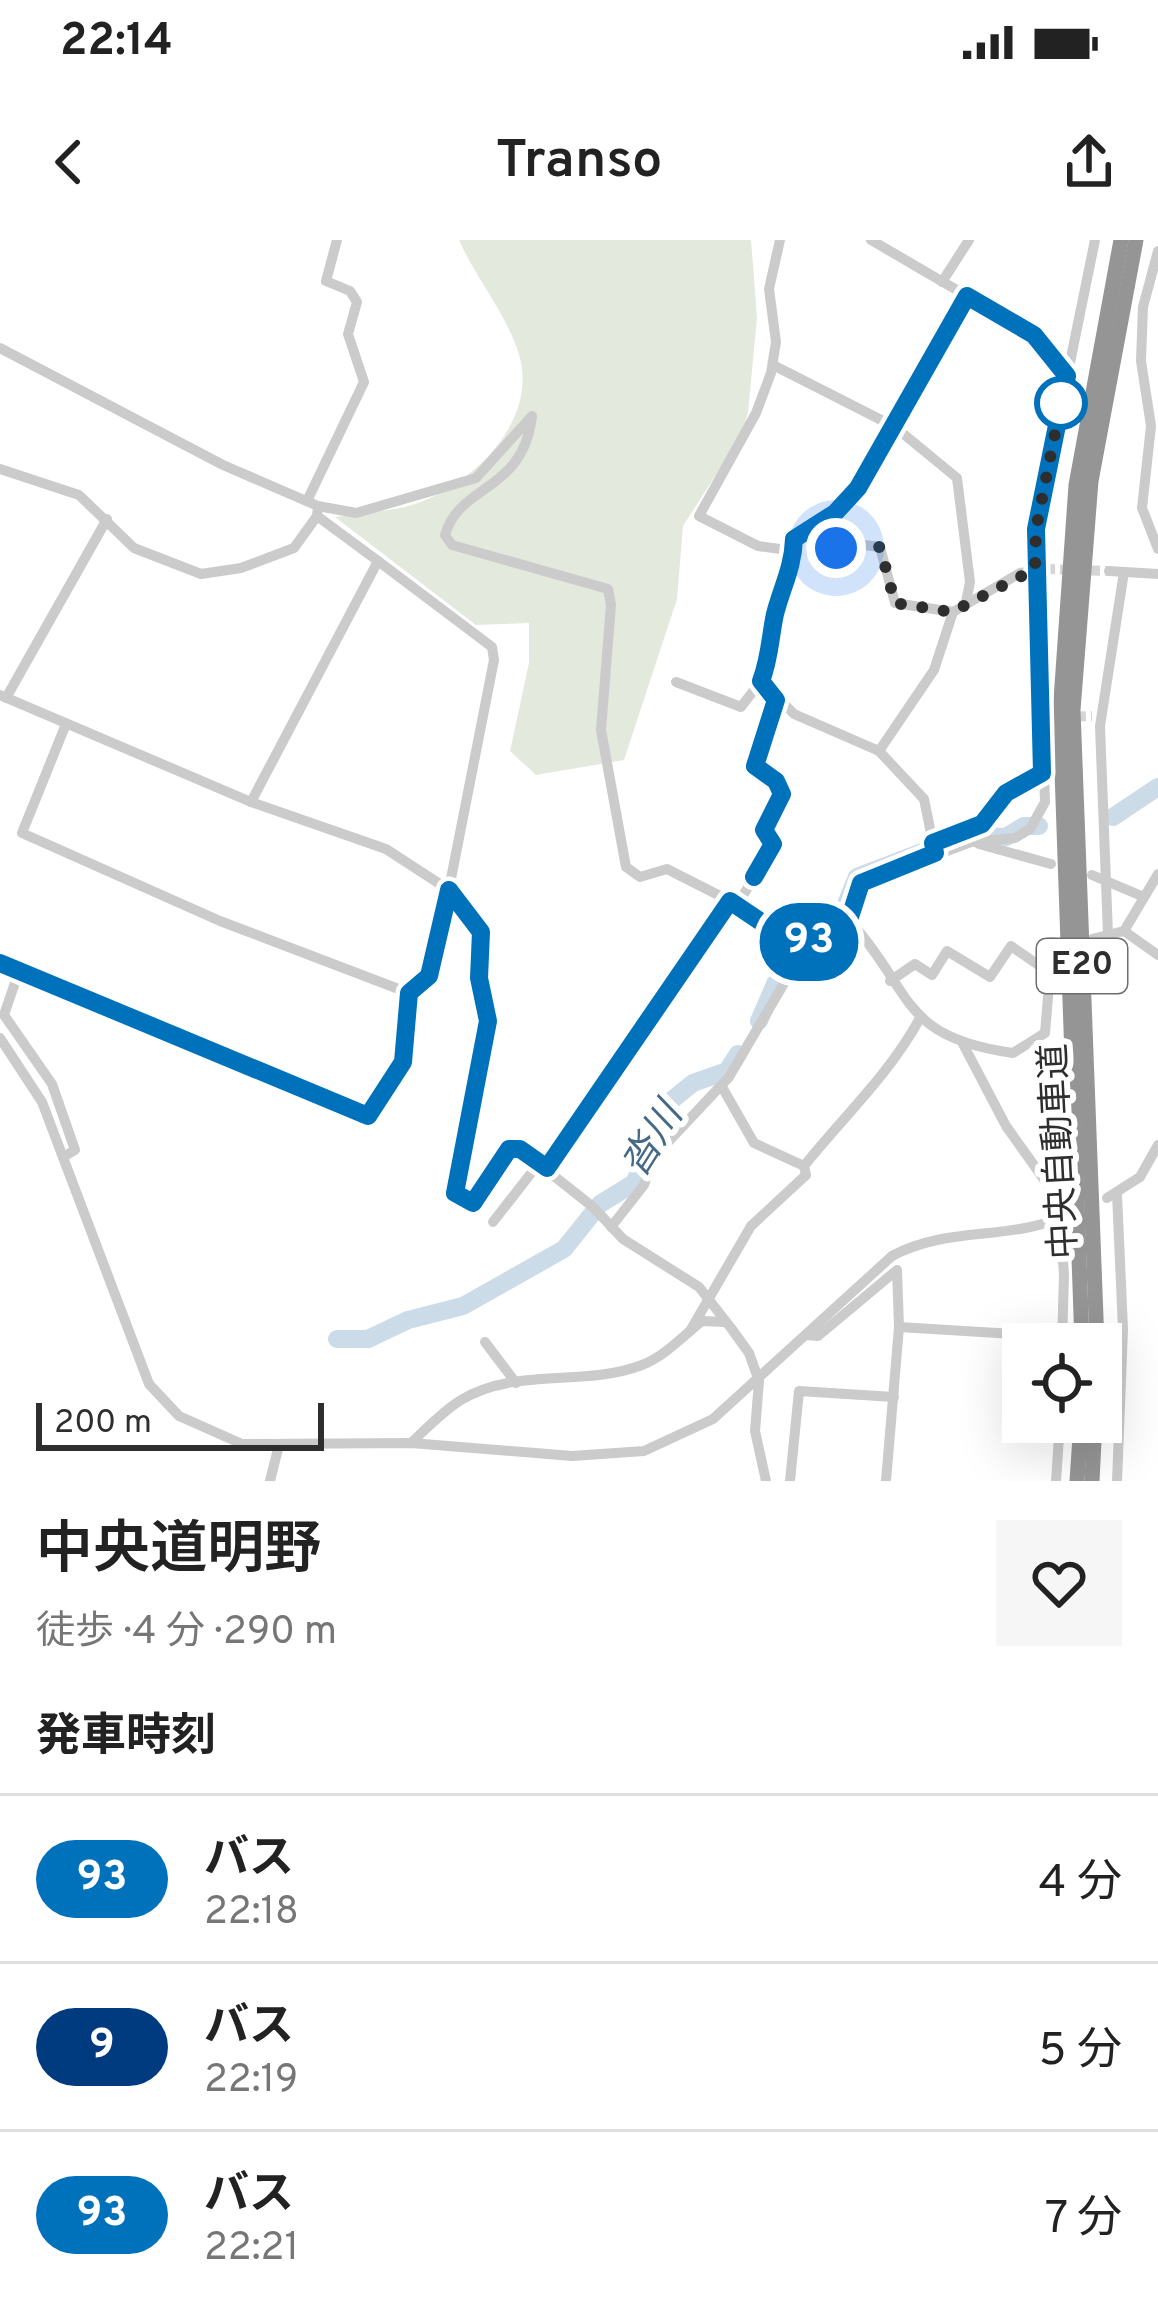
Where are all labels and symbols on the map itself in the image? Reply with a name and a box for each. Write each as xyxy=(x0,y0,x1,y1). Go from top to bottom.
unlabelled marker xyxy=(1036,378,1086,428)
your location xyxy=(806,518,866,578)
line badge: 93 xyxy=(755,903,863,981)
road number: E20 xyxy=(1037,939,1127,993)
street label: 中央自動車道 xyxy=(1032,1042,1090,1260)
water label: 沓川 xyxy=(613,1092,698,1187)
scale bar xyxy=(36,1397,324,1450)

